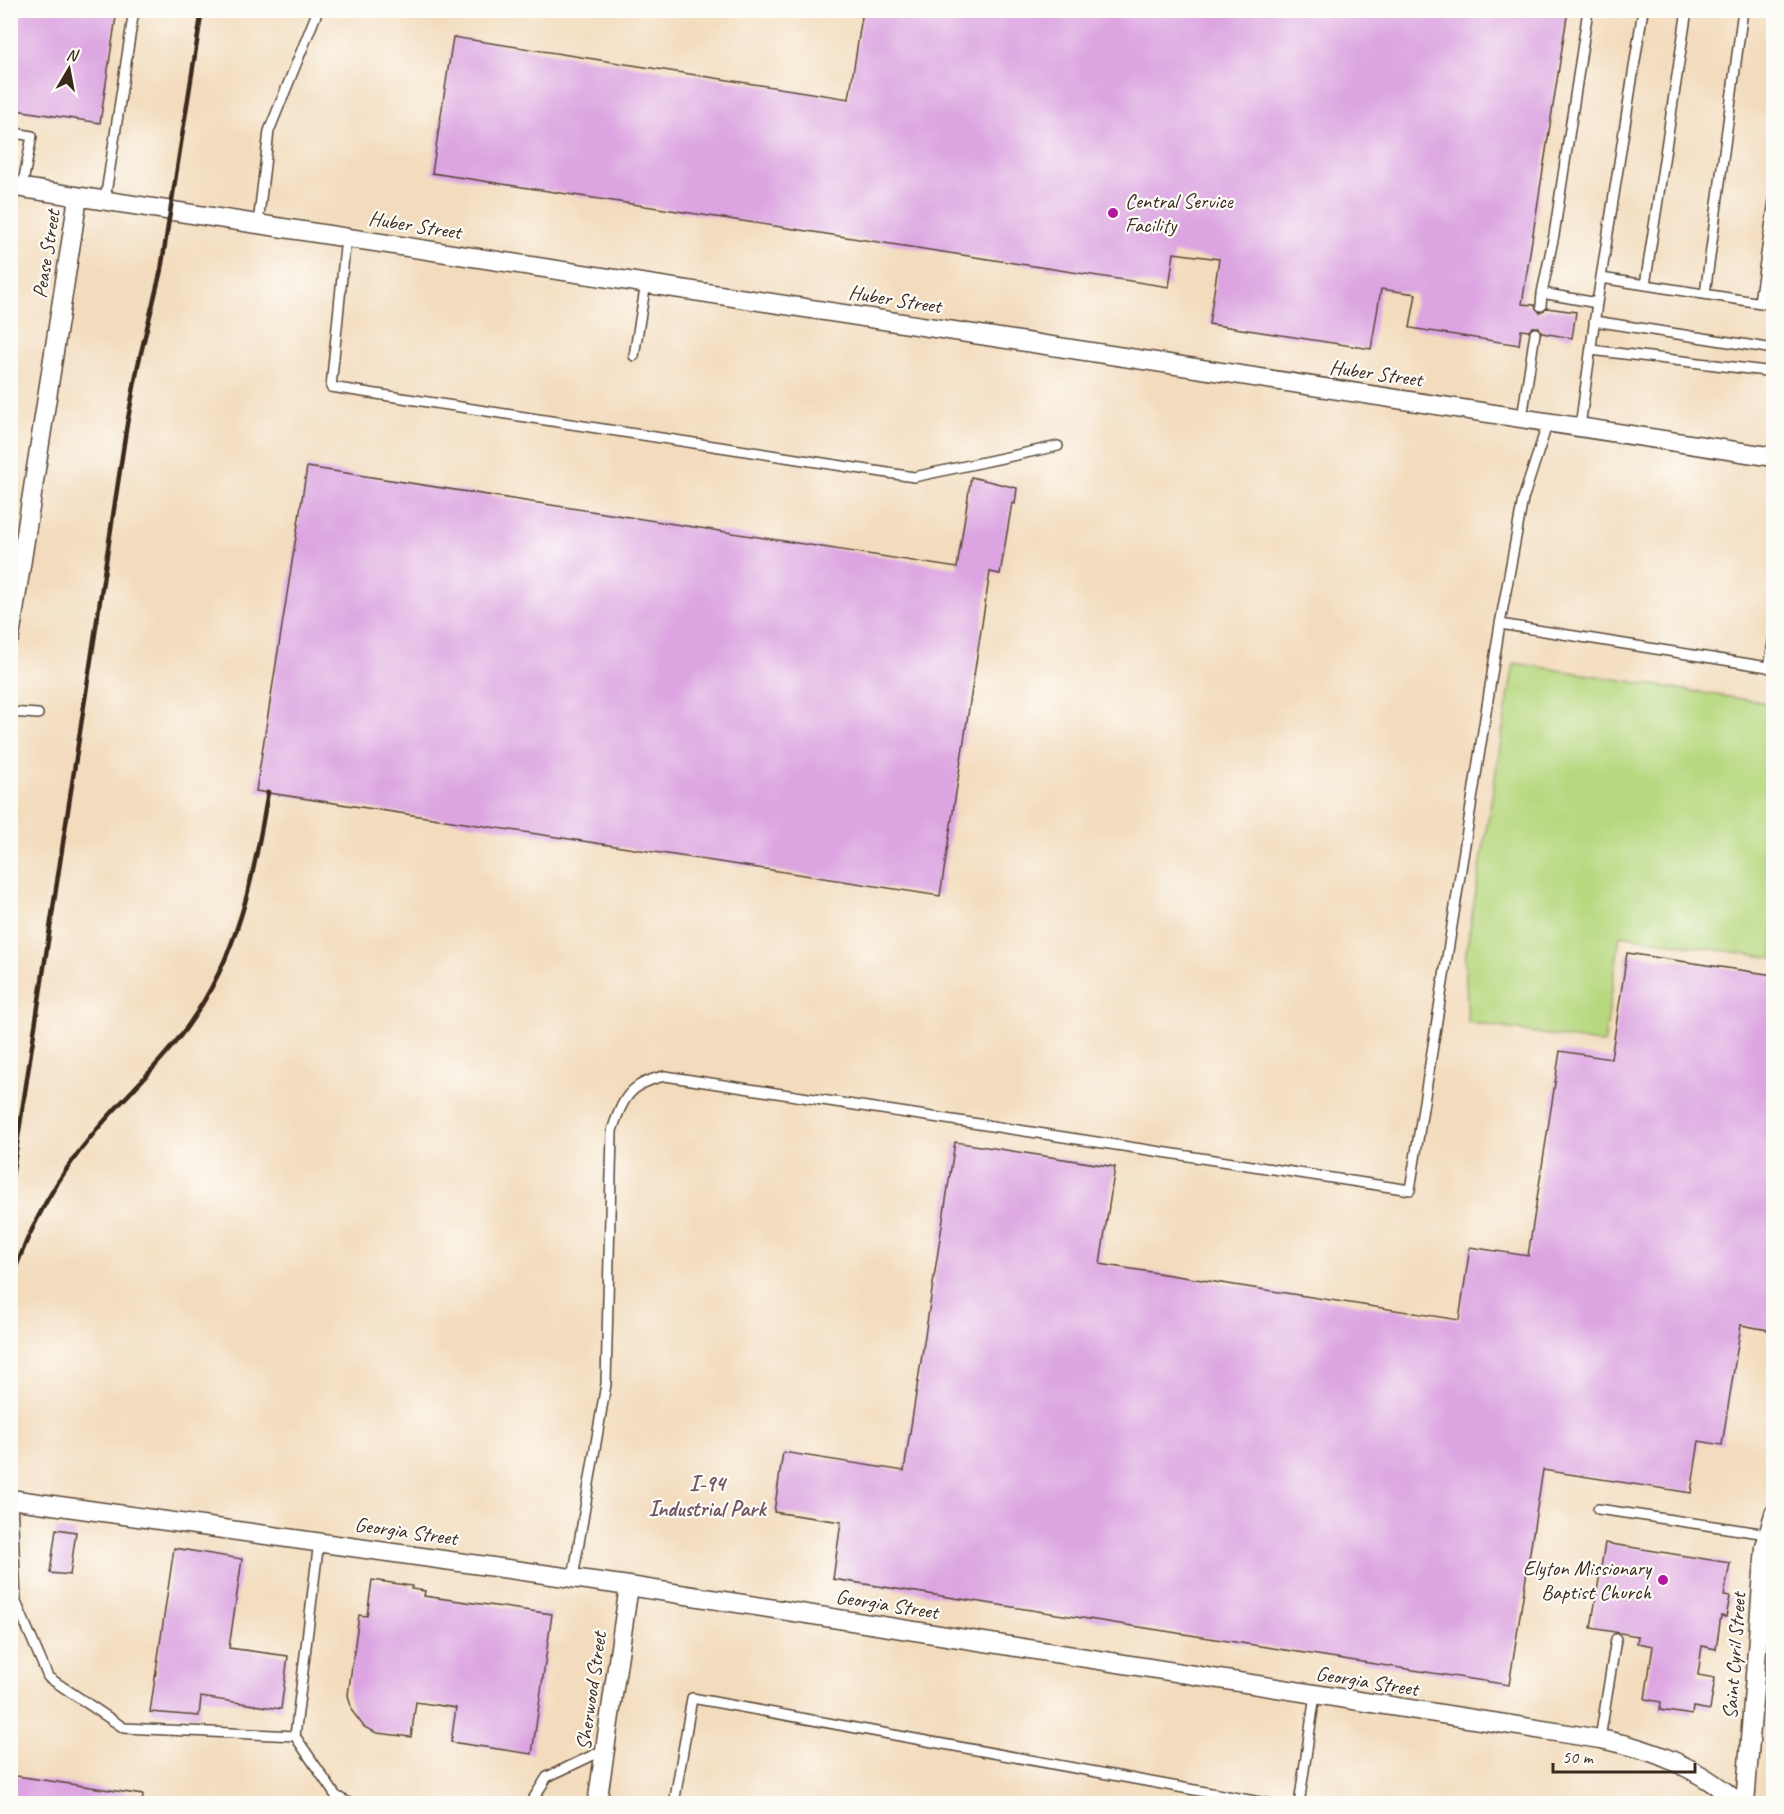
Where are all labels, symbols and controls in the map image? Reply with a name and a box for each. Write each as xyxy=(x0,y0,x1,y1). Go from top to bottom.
north arrow xyxy=(39,39,99,99)
text: N xyxy=(65,45,81,66)
place label: Central Service Facility xyxy=(1125,188,1234,238)
street label: Huber Street xyxy=(367,205,465,245)
street label: Pease Street xyxy=(26,206,66,300)
marker: Central Service Facility xyxy=(1106,206,1120,220)
street label: Huber Street xyxy=(847,279,945,319)
street label: Huber Street xyxy=(1328,354,1426,393)
district label: I-94 Industrial Park xyxy=(649,1470,767,1523)
street label: Georgia Street xyxy=(353,1511,461,1551)
place label: Elyton Missionary Baptist Church xyxy=(1523,1555,1653,1605)
marker: Elyton Missionary Baptist Church xyxy=(1656,1573,1670,1587)
street label: Georgia Street xyxy=(834,1583,942,1625)
street label: Saint Cyril Street xyxy=(1717,1590,1752,1720)
street label: Sherwood Street xyxy=(570,1628,612,1752)
street label: Georgia Street xyxy=(1314,1660,1422,1702)
scale bar xyxy=(1553,1736,1696,1774)
text: 50 m xyxy=(1562,1746,1595,1768)

